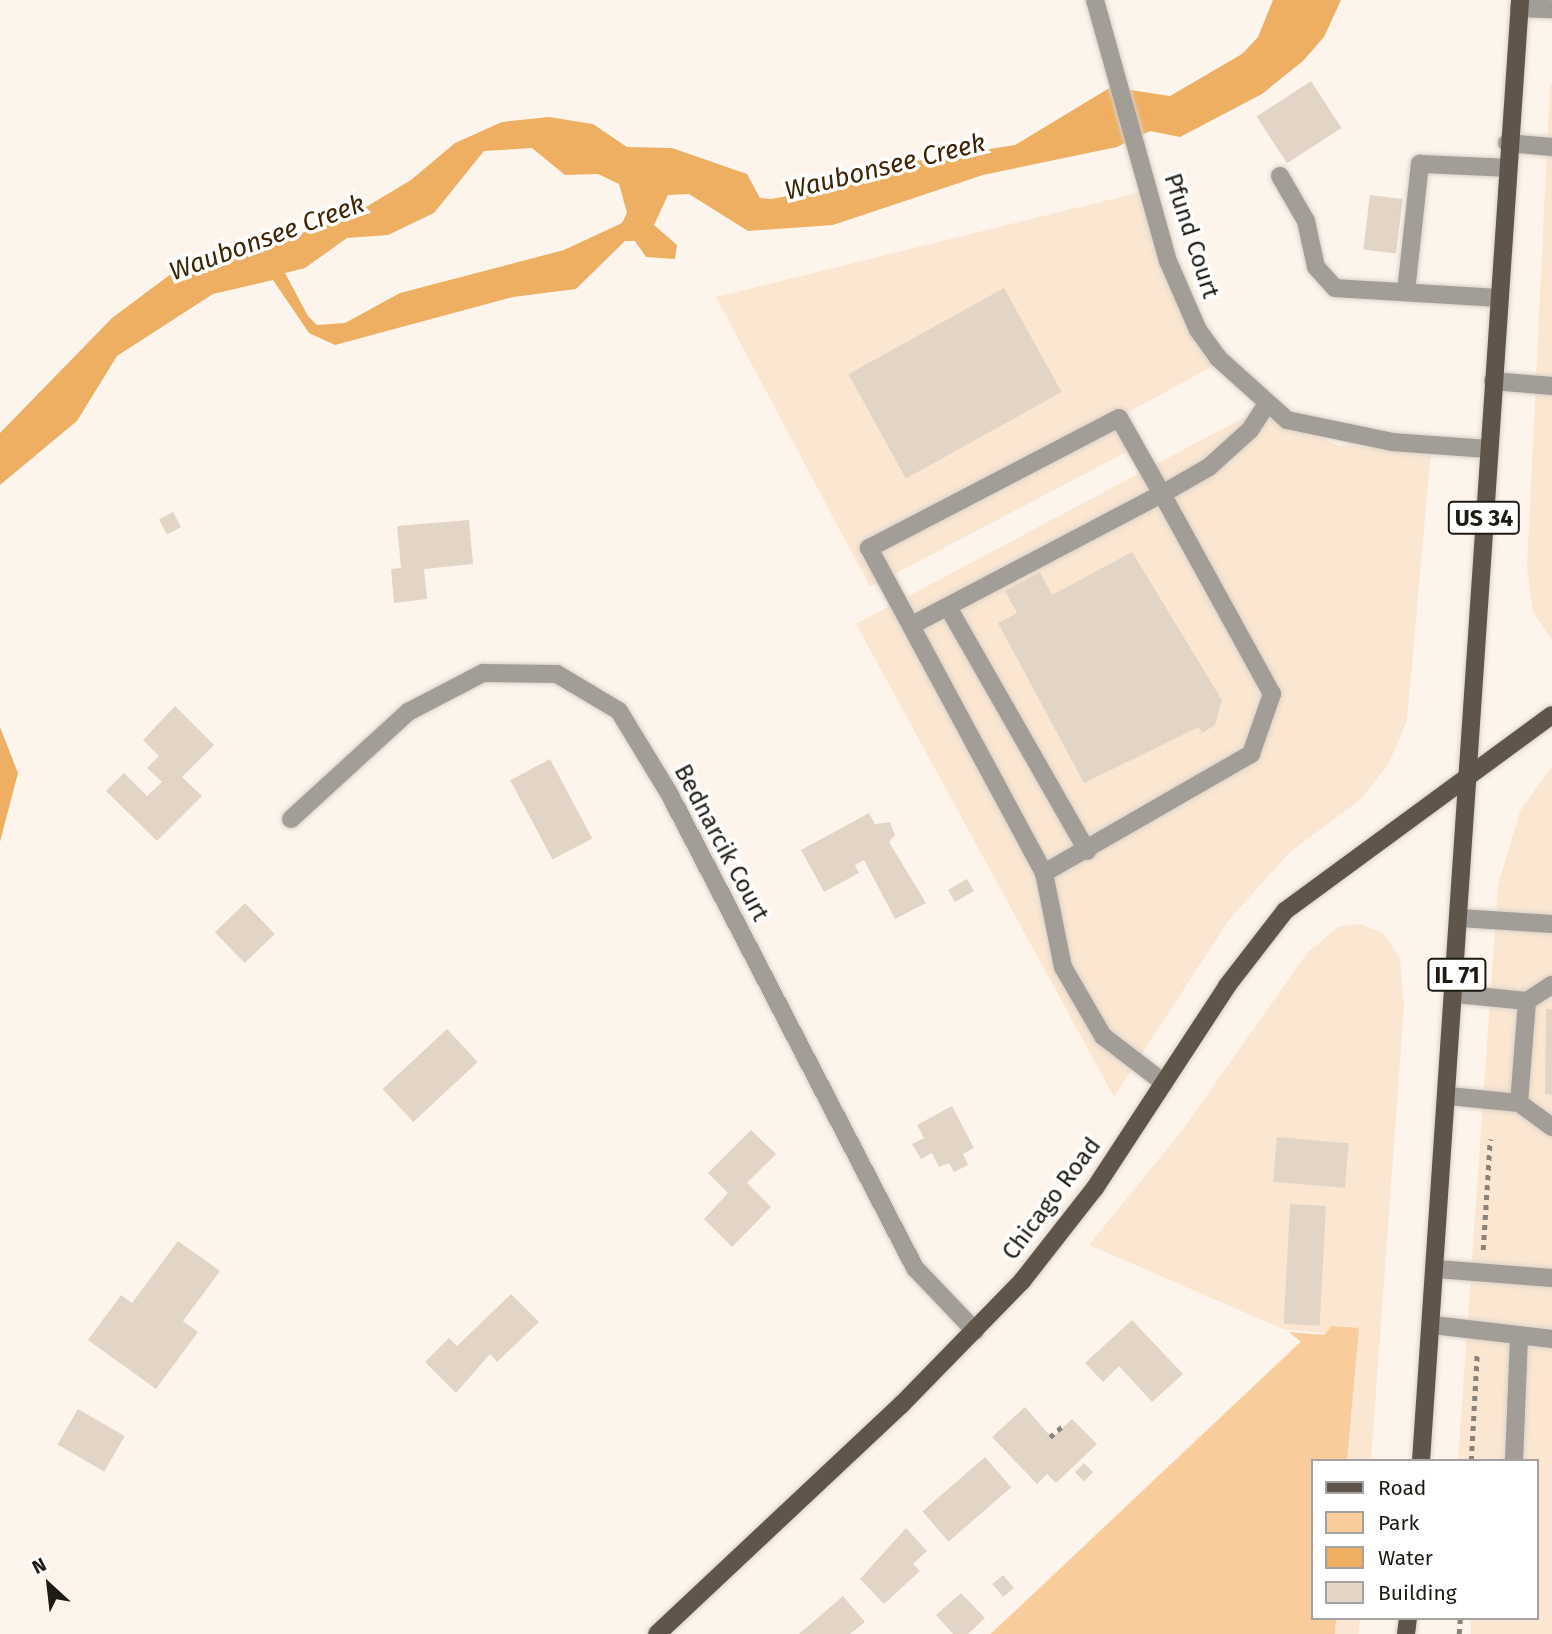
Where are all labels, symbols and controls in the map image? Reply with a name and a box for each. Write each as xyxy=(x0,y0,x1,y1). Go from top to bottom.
water label: Waubonsee Creek xyxy=(782,127,988,207)
street label: Pfund Court xyxy=(1157,170,1225,302)
water label: Waubonsee Creek xyxy=(165,188,369,288)
road number: US 34 xyxy=(1447,498,1521,538)
street label: Bednarcik Court xyxy=(668,760,774,926)
road number: IL 71 xyxy=(1427,956,1487,994)
street label: Chicago Road xyxy=(997,1132,1107,1266)
legend xyxy=(1310,1459,1538,1620)
text: Road xyxy=(1378,1475,1426,1501)
text: Park xyxy=(1378,1510,1419,1536)
text: Water xyxy=(1378,1545,1433,1571)
north arrow xyxy=(14,1550,84,1620)
text: N xyxy=(28,1553,50,1579)
text: Building xyxy=(1378,1580,1457,1606)

